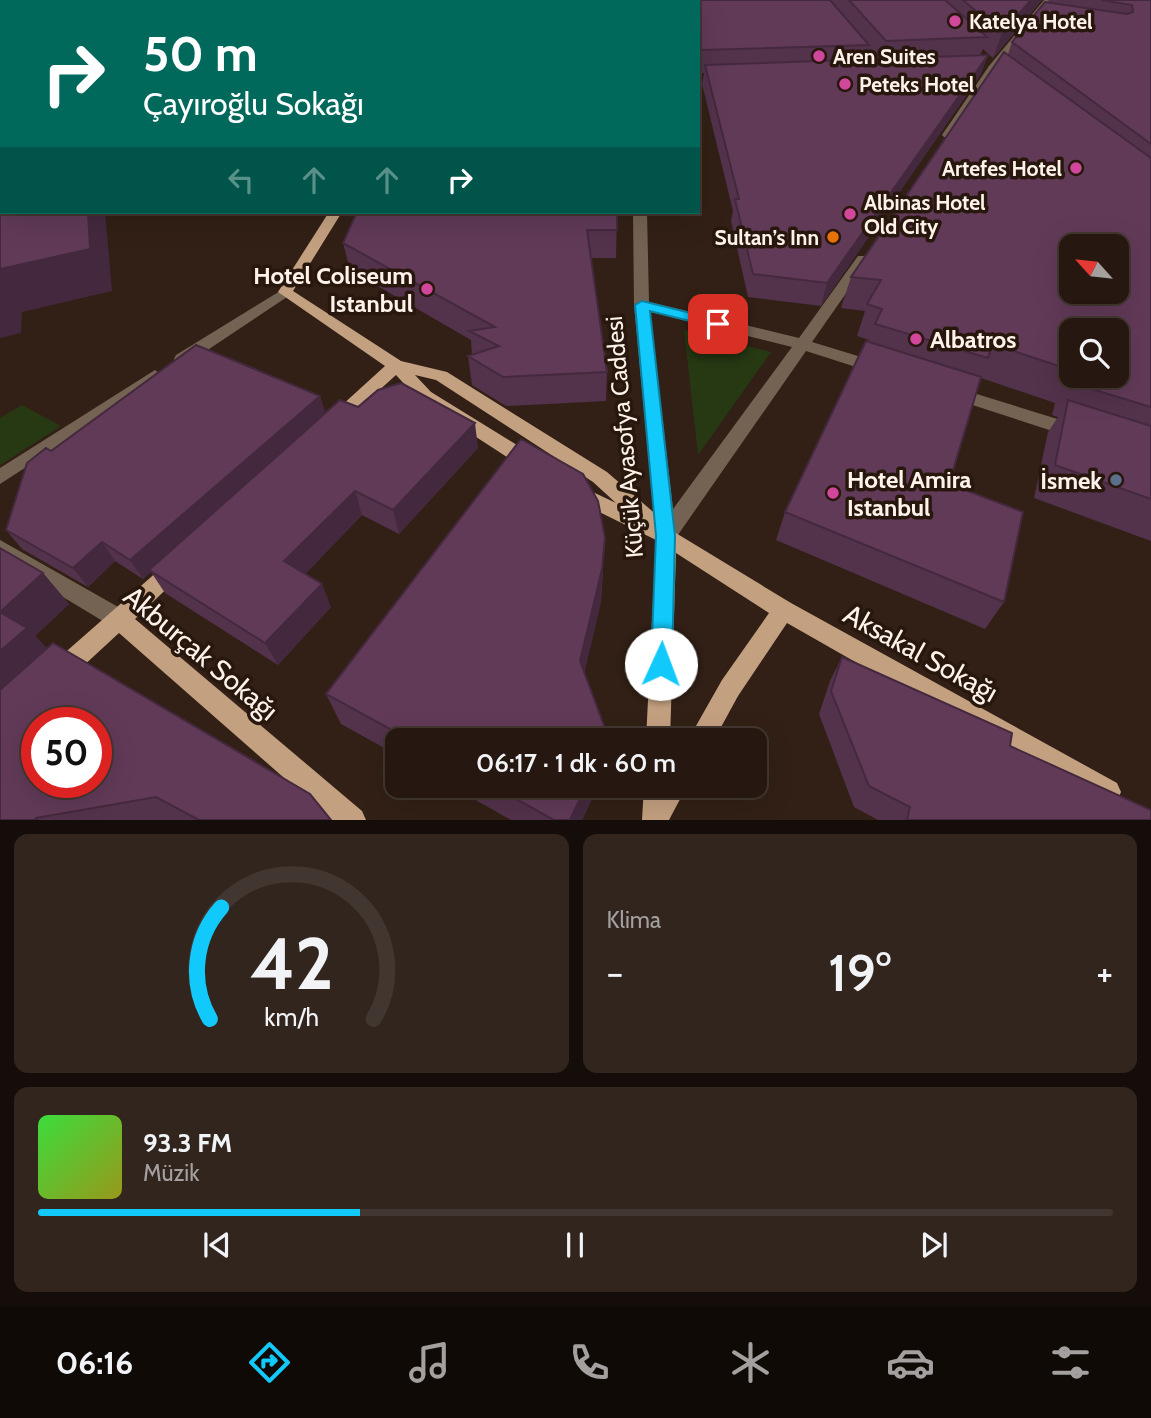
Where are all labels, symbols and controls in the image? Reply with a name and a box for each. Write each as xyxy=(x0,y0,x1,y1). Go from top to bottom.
place label: Katelya Hotel xyxy=(969,9,1093,34)
marker: Katelya Hotel xyxy=(947,13,963,29)
text: 50 m xyxy=(143,24,258,83)
icon: right xyxy=(28,28,119,119)
place label: Aren Suites xyxy=(833,44,936,69)
marker: Aren Suites xyxy=(811,48,827,64)
place label: Peteks Hotel xyxy=(859,72,975,97)
marker: Peteks Hotel xyxy=(837,76,853,92)
text: Çayıroğlu Sokağı xyxy=(143,84,364,123)
place label: Artefes Hotel xyxy=(942,156,1062,181)
marker: Artefes Hotel xyxy=(1068,160,1084,176)
icon: left xyxy=(222,161,260,199)
icon: ahead xyxy=(295,161,333,199)
icon: ahead xyxy=(368,161,406,199)
icon: right xyxy=(441,161,479,199)
place label: Albinas Hotel Old City xyxy=(864,190,986,239)
marker: Albinas Hotel Old City xyxy=(842,206,858,222)
place label: Sultan’s Inn xyxy=(715,225,819,250)
marker: Sultan’s Inn xyxy=(825,229,841,245)
north arrow xyxy=(1059,234,1129,304)
map controls xyxy=(1059,234,1129,388)
place label: Hotel Coliseum Istanbul xyxy=(253,261,413,318)
marker: Hotel Coliseum Istanbul xyxy=(419,281,435,297)
pin xyxy=(688,294,748,354)
icon: arrive xyxy=(699,305,737,343)
street label: Küçük Ayasofya Caddesi xyxy=(599,315,649,559)
button: search xyxy=(1059,318,1129,388)
place label: Albatros xyxy=(930,325,1016,354)
marker: Albatros xyxy=(908,331,924,347)
place label: Hotel Amira Istanbul xyxy=(847,465,971,522)
place label: İsmek xyxy=(1040,466,1102,495)
marker: İsmek xyxy=(1108,472,1124,488)
marker: Hotel Amira Istanbul xyxy=(825,485,841,501)
street label: Akburçak Sokağı xyxy=(117,579,285,727)
street label: Aksakal Sokağı xyxy=(838,597,1004,709)
position arrow xyxy=(624,627,698,701)
speed limit sign: 50 xyxy=(21,707,112,798)
text: 06:17 · 1 dk · 60 m xyxy=(476,747,676,779)
text: Klima xyxy=(607,906,661,934)
text: 42 xyxy=(249,920,333,1008)
text: 19° xyxy=(828,941,891,1004)
text: − xyxy=(607,949,623,996)
text: + xyxy=(1096,949,1113,996)
text: km/h xyxy=(264,1002,319,1032)
text: 93.3 FM xyxy=(143,1127,232,1159)
text: Müzik xyxy=(143,1159,199,1187)
icon: previous xyxy=(198,1226,236,1264)
icon: pause xyxy=(556,1226,594,1264)
icon: next xyxy=(915,1226,953,1264)
icon: directions xyxy=(245,1338,294,1387)
icon: music xyxy=(405,1338,454,1387)
icon: phone xyxy=(565,1338,614,1387)
icon: climate xyxy=(726,1338,775,1387)
icon: car xyxy=(886,1338,935,1387)
icon: filters xyxy=(1046,1338,1095,1387)
text: 06:16 xyxy=(56,1343,133,1382)

